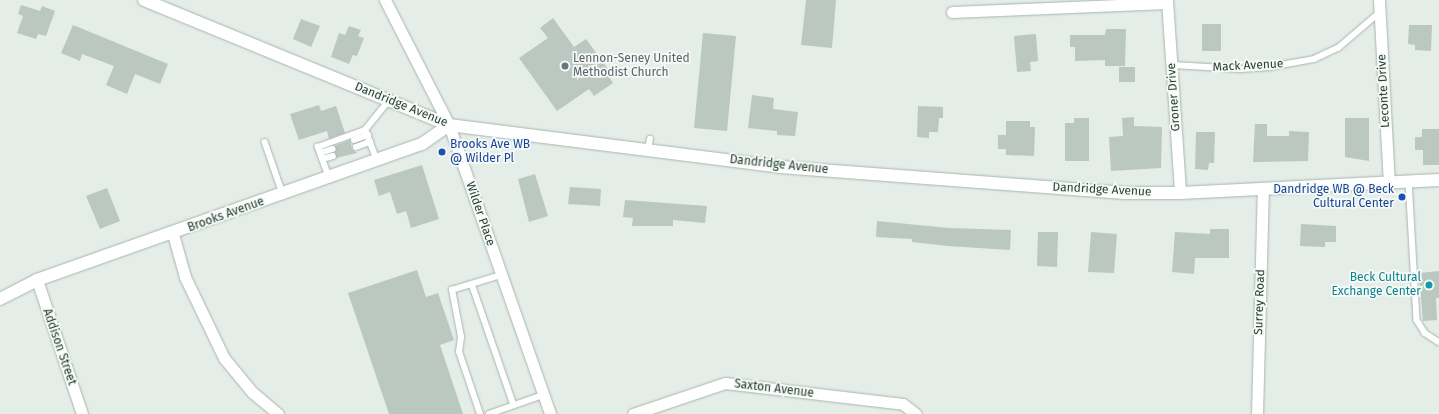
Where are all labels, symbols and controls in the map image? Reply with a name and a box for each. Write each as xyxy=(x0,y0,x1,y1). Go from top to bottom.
place label: Lennon-Seney United Methodist Church xyxy=(573,52,690,80)
street label: Leconte Drive xyxy=(1375,54,1393,128)
street label: Mack Avenue xyxy=(1212,57,1284,75)
marker: Lennon-Seney United Methodist Church xyxy=(560,61,570,71)
street label: Groner Drive xyxy=(1164,62,1184,132)
street label: Dandridge Avenue xyxy=(352,80,450,130)
place label: Brooks Ave WB @ Wilder Pl xyxy=(450,138,530,166)
marker: Brooks Ave WB @ Wilder Pl xyxy=(437,147,447,157)
street label: Dandridge Avenue xyxy=(729,153,829,177)
street label: Wilder Place xyxy=(462,180,498,248)
street label: Dandridge Avenue xyxy=(1052,180,1152,200)
place label: Dandridge WB @ Beck Cultural Center xyxy=(1273,183,1394,211)
marker: Dandridge WB @ Beck Cultural Center xyxy=(1397,192,1407,202)
street label: Brooks Avenue xyxy=(186,195,266,235)
street label: Surrey Road xyxy=(1252,269,1268,335)
place label: Beck Cultural Exchange Center xyxy=(1331,271,1421,299)
marker: Beck Cultural Exchange Center xyxy=(1424,280,1434,290)
street label: Addison Street xyxy=(39,307,79,387)
street label: Saxton Avenue xyxy=(733,377,815,401)

